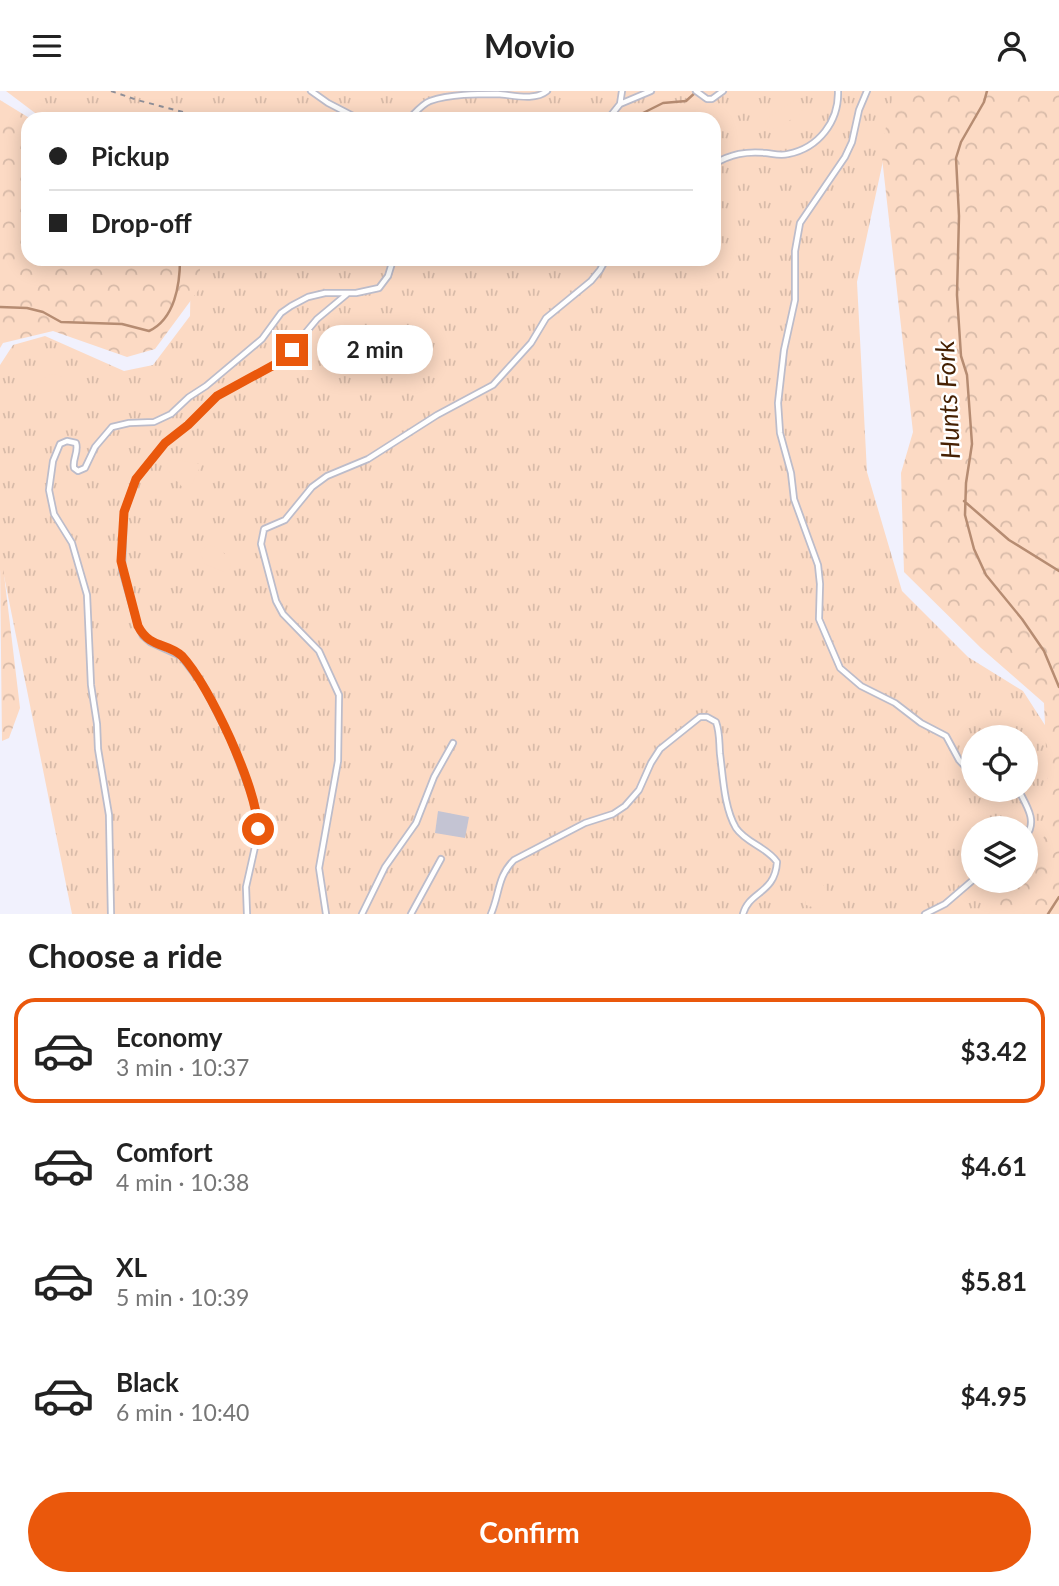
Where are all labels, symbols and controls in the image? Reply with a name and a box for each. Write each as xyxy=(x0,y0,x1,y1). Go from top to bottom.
text: Movio xyxy=(484,26,575,65)
icon: menu xyxy=(28,27,66,65)
icon: person xyxy=(993,27,1031,65)
text: Pickup xyxy=(91,140,170,172)
text: Drop-off xyxy=(91,207,192,239)
callout: 2 min xyxy=(316,325,432,375)
route end xyxy=(276,334,308,366)
text: 2 min xyxy=(346,335,404,363)
water label: Hunts Fork xyxy=(928,339,966,460)
map controls xyxy=(961,725,1038,893)
button: locate xyxy=(961,725,1038,802)
route start xyxy=(242,813,274,845)
button: layers xyxy=(961,816,1038,893)
text: Choose a ride xyxy=(28,936,222,975)
icon: car xyxy=(32,1019,95,1082)
text: Economy xyxy=(116,1021,222,1053)
text: $3.42 xyxy=(961,1035,1027,1067)
text: 3 min · 10:37 xyxy=(116,1053,249,1081)
icon: car xyxy=(32,1134,95,1197)
text: Comfort xyxy=(116,1136,213,1168)
text: $4.61 xyxy=(961,1150,1027,1182)
text: 4 min · 10:38 xyxy=(116,1168,249,1196)
icon: car xyxy=(32,1249,95,1312)
text: XL xyxy=(116,1251,147,1283)
text: $5.81 xyxy=(961,1265,1027,1297)
text: 5 min · 10:39 xyxy=(116,1283,249,1311)
icon: car xyxy=(32,1364,95,1427)
text: Black xyxy=(116,1366,179,1398)
text: $4.95 xyxy=(961,1380,1027,1412)
text: 6 min · 10:40 xyxy=(116,1398,249,1426)
button: Confirm xyxy=(28,1492,1031,1572)

